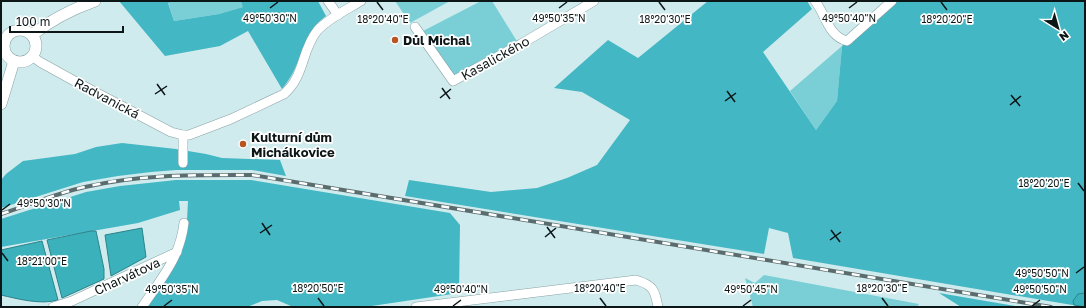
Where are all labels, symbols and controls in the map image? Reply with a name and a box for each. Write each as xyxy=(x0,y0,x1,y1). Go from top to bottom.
scale bar xyxy=(10,8,123,34)
north arrow xyxy=(1038,8,1078,48)
text: 49°50'30"N xyxy=(243,12,297,24)
text: 49°50'35"N xyxy=(532,12,586,24)
text: 49°50'40"N xyxy=(822,12,876,24)
text: 18°20'40"E xyxy=(357,13,409,25)
text: 18°20'30"E xyxy=(639,13,691,25)
text: 18°20'20"E xyxy=(921,13,973,25)
text: 100 m xyxy=(16,14,50,29)
text: N xyxy=(1057,29,1072,44)
place label: Důl Michal xyxy=(403,32,471,48)
street label: Kasalického xyxy=(458,33,532,83)
marker: Důl Michal xyxy=(390,35,400,45)
street label: Radvanická xyxy=(72,74,142,122)
place label: Kulturní dům Michálkovice xyxy=(251,129,335,160)
marker: Kulturní dům Michálkovice xyxy=(238,139,248,149)
text: 18°20'20"E xyxy=(1018,177,1070,189)
text: 49°50'30"N xyxy=(17,197,71,209)
street label: Charvátova xyxy=(92,254,162,298)
text: 18°21'00"E xyxy=(17,255,67,267)
text: 49°50'50"N xyxy=(1015,267,1069,279)
text: 18°20'50"E xyxy=(292,282,344,294)
text: 18°20'40"E xyxy=(574,282,626,294)
text: 18°20'30"E xyxy=(856,282,908,294)
text: 49°50'35"N xyxy=(145,283,199,295)
text: 49°50'40"N xyxy=(434,283,488,295)
text: 49°50'45"N xyxy=(724,283,778,295)
text: 49°50'50"N xyxy=(1013,283,1067,295)

